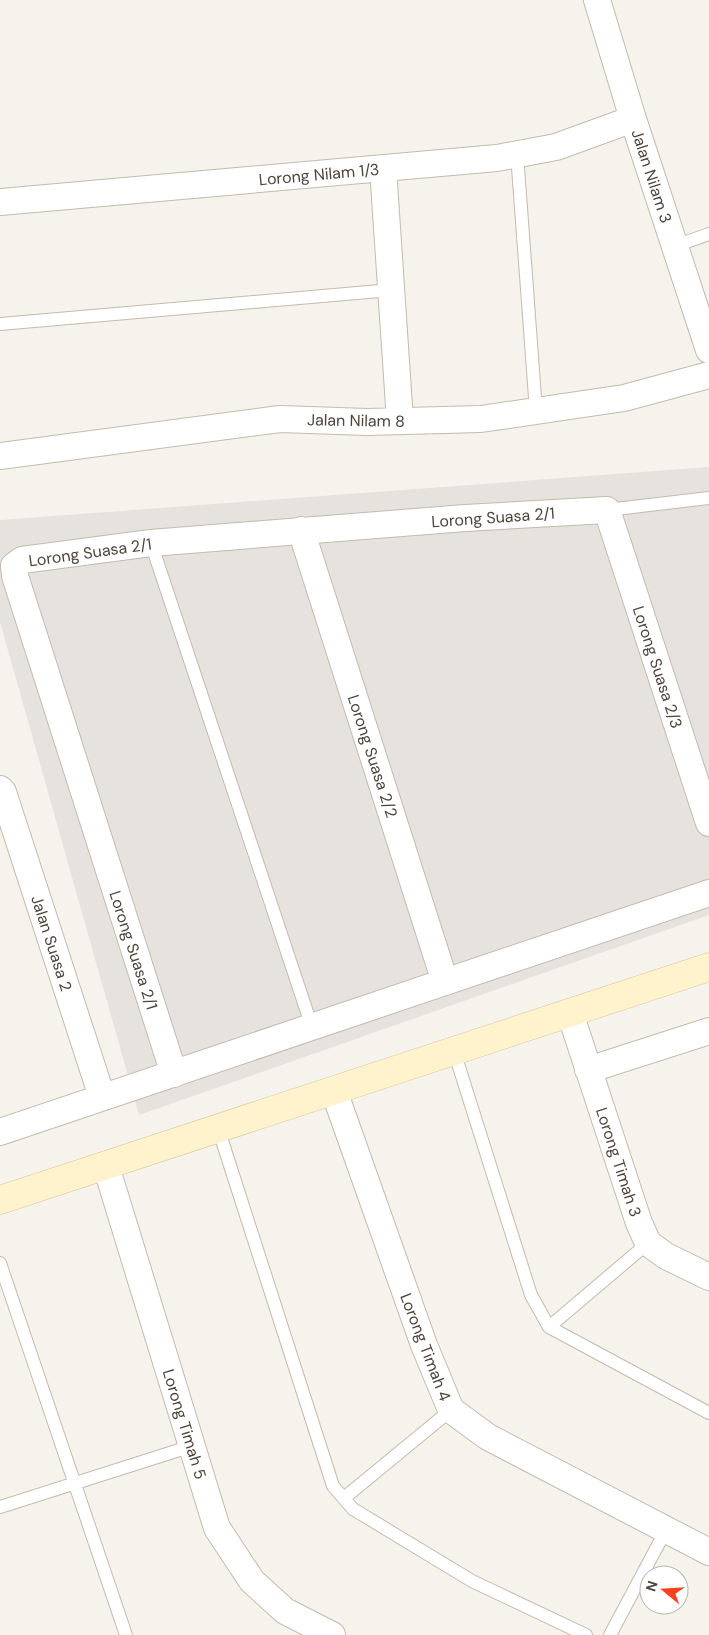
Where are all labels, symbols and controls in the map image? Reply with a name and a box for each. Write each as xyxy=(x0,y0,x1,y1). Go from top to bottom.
street label: Jalan Nilam 3 xyxy=(626,127,677,226)
street label: Lorong Nilam 1/3 xyxy=(258,159,380,190)
street label: Jalan Nilam 8 xyxy=(307,409,405,432)
street label: Lorong Suasa 2/1 xyxy=(431,503,555,532)
street label: Lorong Suasa 2/1 xyxy=(27,533,153,571)
street label: Lorong Suasa 2/3 xyxy=(628,603,687,731)
street label: Lorong Suasa 2/2 xyxy=(343,692,402,820)
street label: Lorong Suasa 2/1 xyxy=(104,888,163,1012)
street label: Jalan Suasa 2 xyxy=(26,892,77,994)
street label: Lorong Timah 3 xyxy=(591,1105,646,1219)
street label: Lorong Timah 4 xyxy=(395,1290,456,1404)
street label: Lorong Timah 5 xyxy=(158,1367,211,1482)
north arrow xyxy=(639,1565,689,1615)
text: N xyxy=(641,1578,662,1594)

